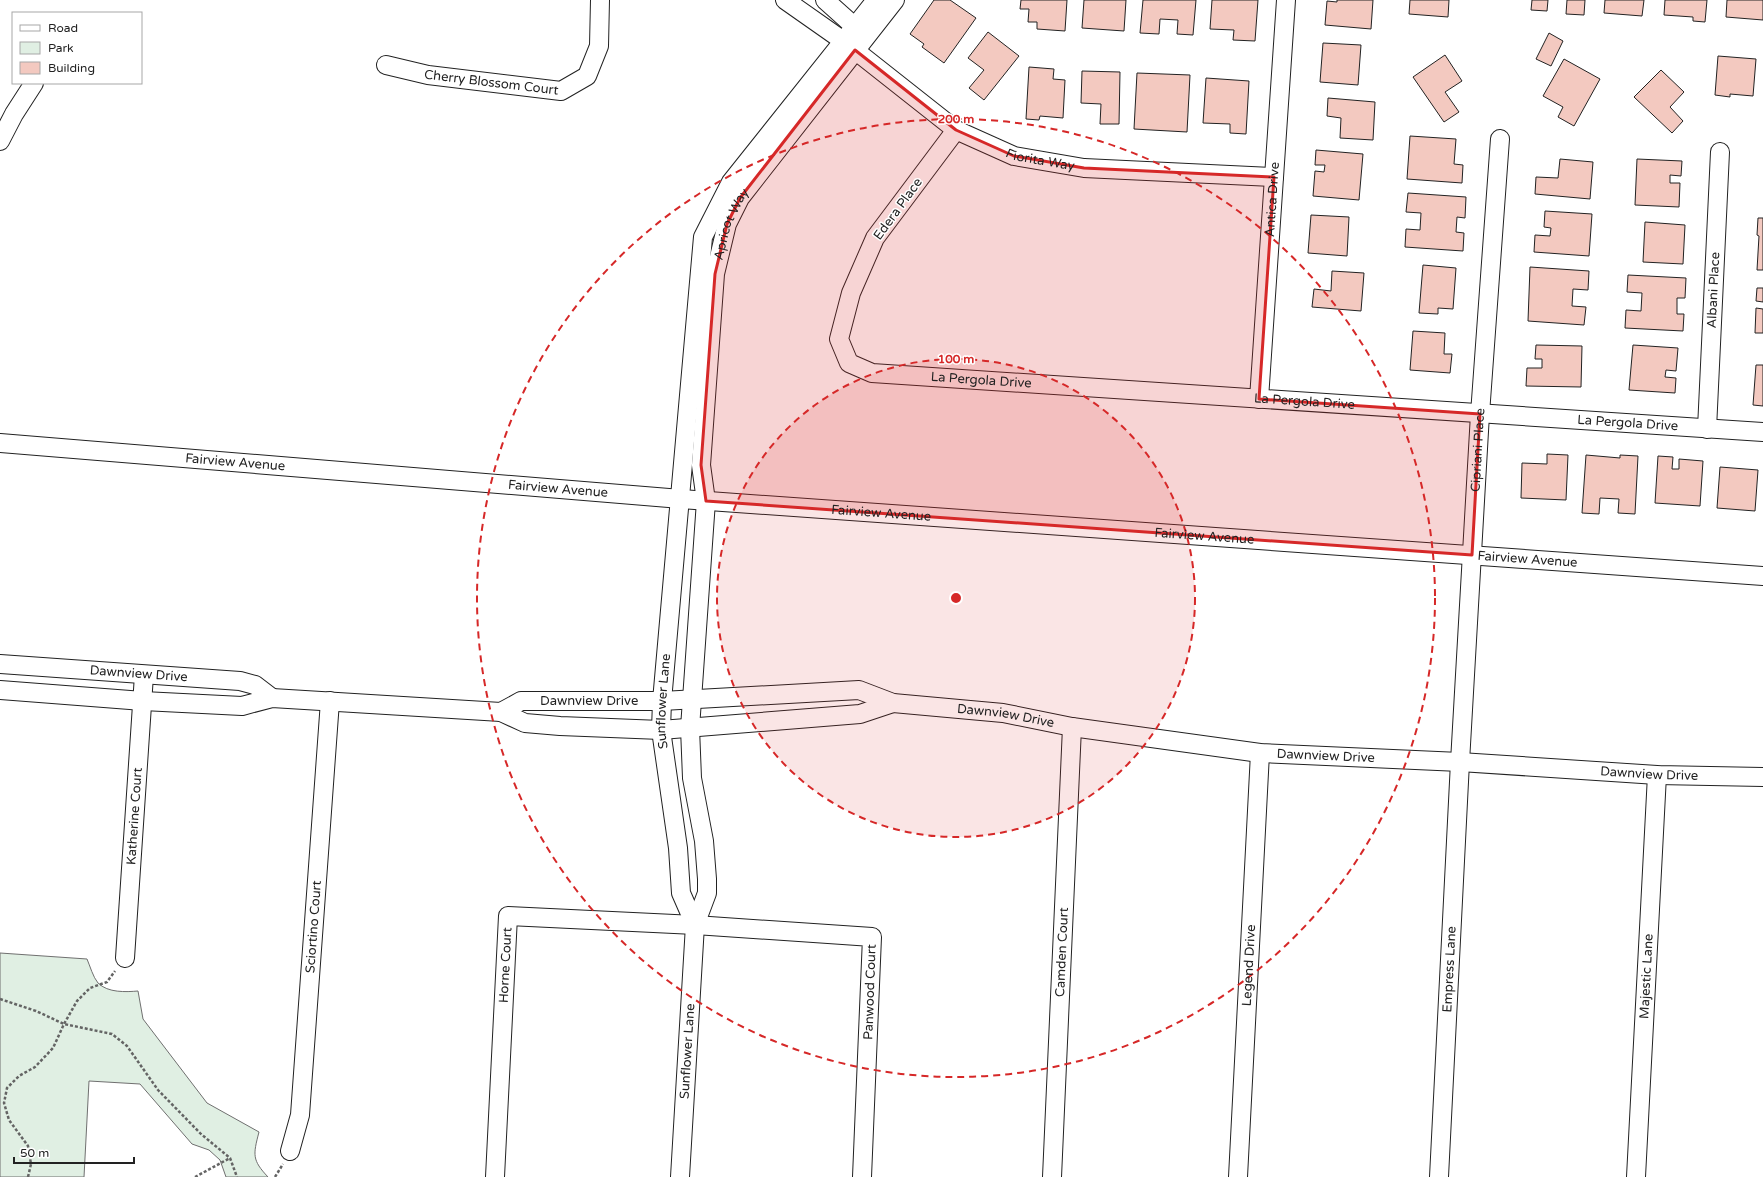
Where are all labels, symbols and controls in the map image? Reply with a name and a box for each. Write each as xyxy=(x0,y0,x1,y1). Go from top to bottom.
legend xyxy=(12,12,142,84)
text: Road xyxy=(48,21,78,35)
text: Park xyxy=(48,41,74,55)
text: Building xyxy=(48,61,95,75)
street label: Cherry Blossom Court xyxy=(423,67,559,99)
text: 200 m xyxy=(938,112,974,126)
street label: Fiorita Way xyxy=(1003,145,1076,174)
street label: Antica Drive xyxy=(1262,161,1283,238)
street label: Edera Place xyxy=(870,175,926,243)
street label: Apricot Way xyxy=(711,185,753,262)
street label: Albani Place xyxy=(1704,252,1723,329)
text: 100 m xyxy=(938,352,974,366)
street label: La Pergola Drive xyxy=(930,369,1032,392)
street label: La Pergola Drive xyxy=(1253,390,1355,413)
street label: Cipriani Place xyxy=(1468,407,1488,492)
street label: La Pergola Drive xyxy=(1577,412,1679,434)
street label: Fairview Avenue xyxy=(185,450,286,474)
street label: Fairview Avenue xyxy=(508,477,609,501)
street label: Fairview Avenue xyxy=(831,502,932,525)
street label: Fairview Avenue xyxy=(1154,525,1255,548)
street label: Fairview Avenue xyxy=(1477,548,1578,571)
centre of rings xyxy=(949,591,963,605)
street label: Sunflower Lane xyxy=(653,653,674,750)
street label: Dawnview Drive xyxy=(89,662,188,685)
street label: Dawnview Drive xyxy=(540,693,638,709)
street label: Dawnview Drive xyxy=(956,701,1056,731)
street label: Dawnview Drive xyxy=(1276,746,1375,766)
street label: Dawnview Drive xyxy=(1600,763,1698,784)
street label: Katherine Court xyxy=(123,767,146,866)
street label: Sciortino Court xyxy=(302,880,325,974)
street label: Camden Court xyxy=(1052,907,1072,997)
street label: Legend Drive xyxy=(1239,924,1259,1007)
street label: Empress Lane xyxy=(1439,926,1460,1013)
street label: Horne Court xyxy=(496,927,515,1004)
street label: Majestic Lane xyxy=(1636,933,1657,1019)
street label: Panwood Court xyxy=(860,944,880,1040)
street label: Sunflower Lane xyxy=(677,1003,698,1099)
scale bar xyxy=(14,1139,134,1165)
text: 50 m xyxy=(20,1146,49,1160)

